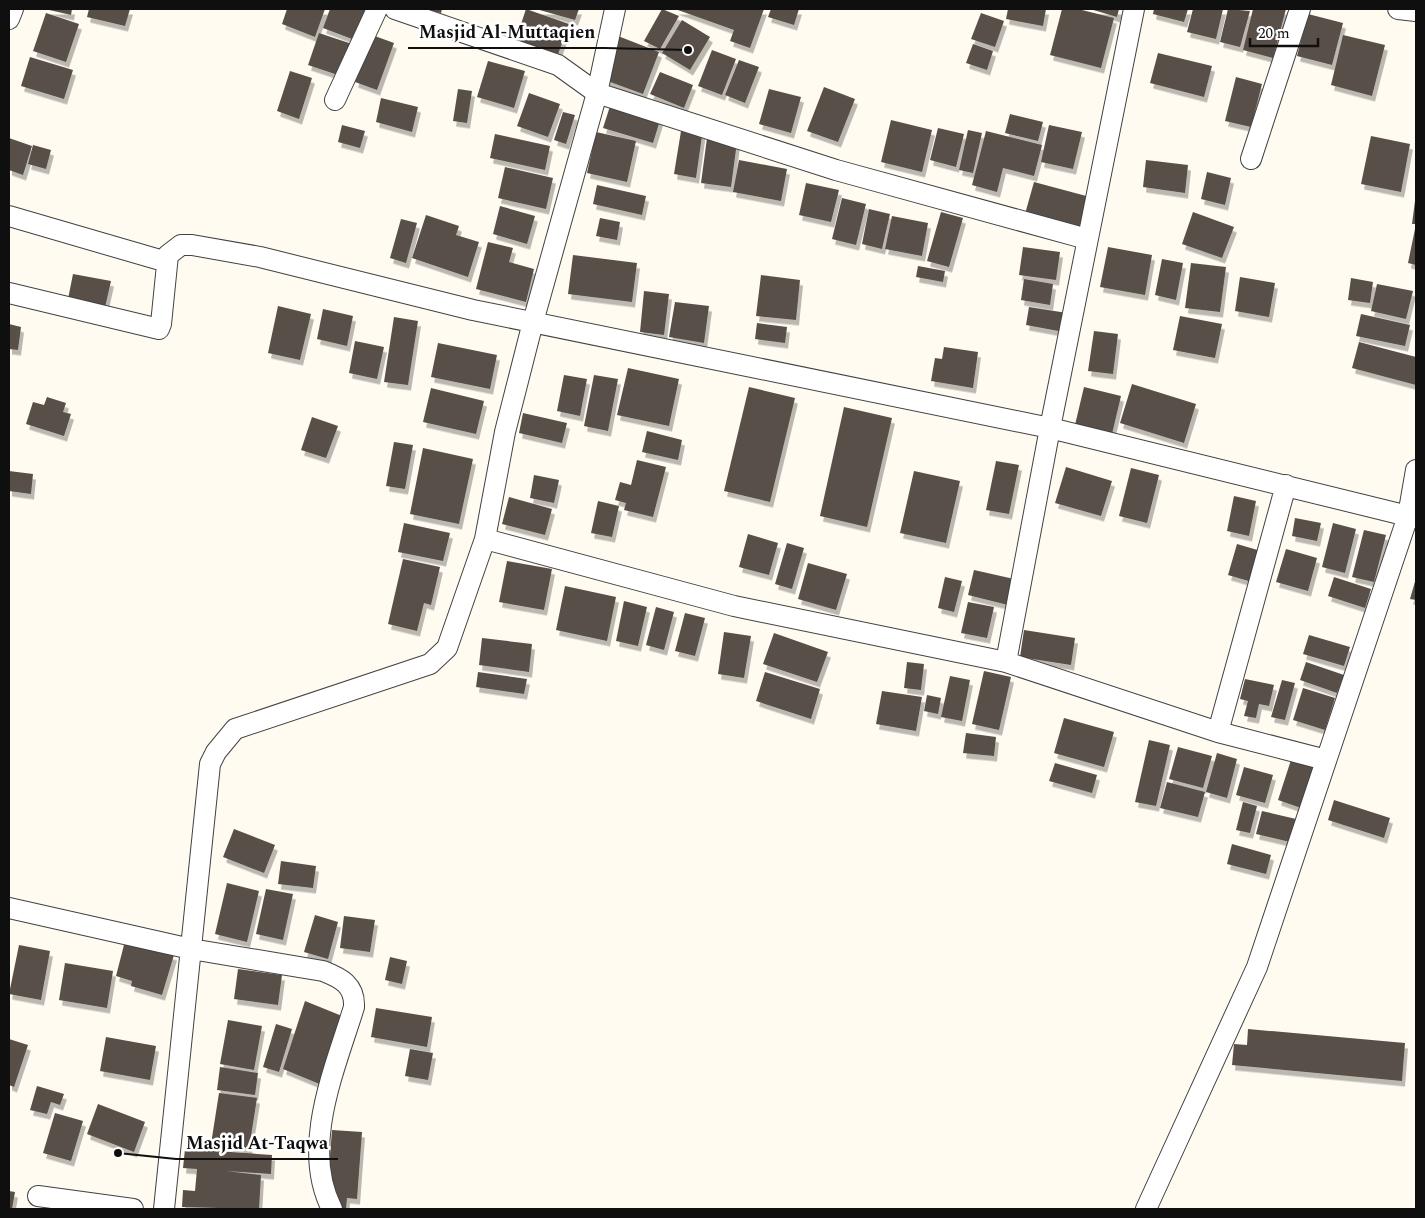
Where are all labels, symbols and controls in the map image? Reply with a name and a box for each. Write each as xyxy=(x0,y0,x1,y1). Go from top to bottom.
callout: Masjid Al-Muttaqien xyxy=(408,15,605,48)
scale bar xyxy=(1250,15,1318,47)
text: Masjid Al-Muttaqien xyxy=(419,19,595,46)
text: 20 m xyxy=(1258,22,1290,45)
callout: Masjid At-Taqwa xyxy=(176,1126,338,1159)
text: Masjid At-Taqwa xyxy=(186,1130,329,1157)

